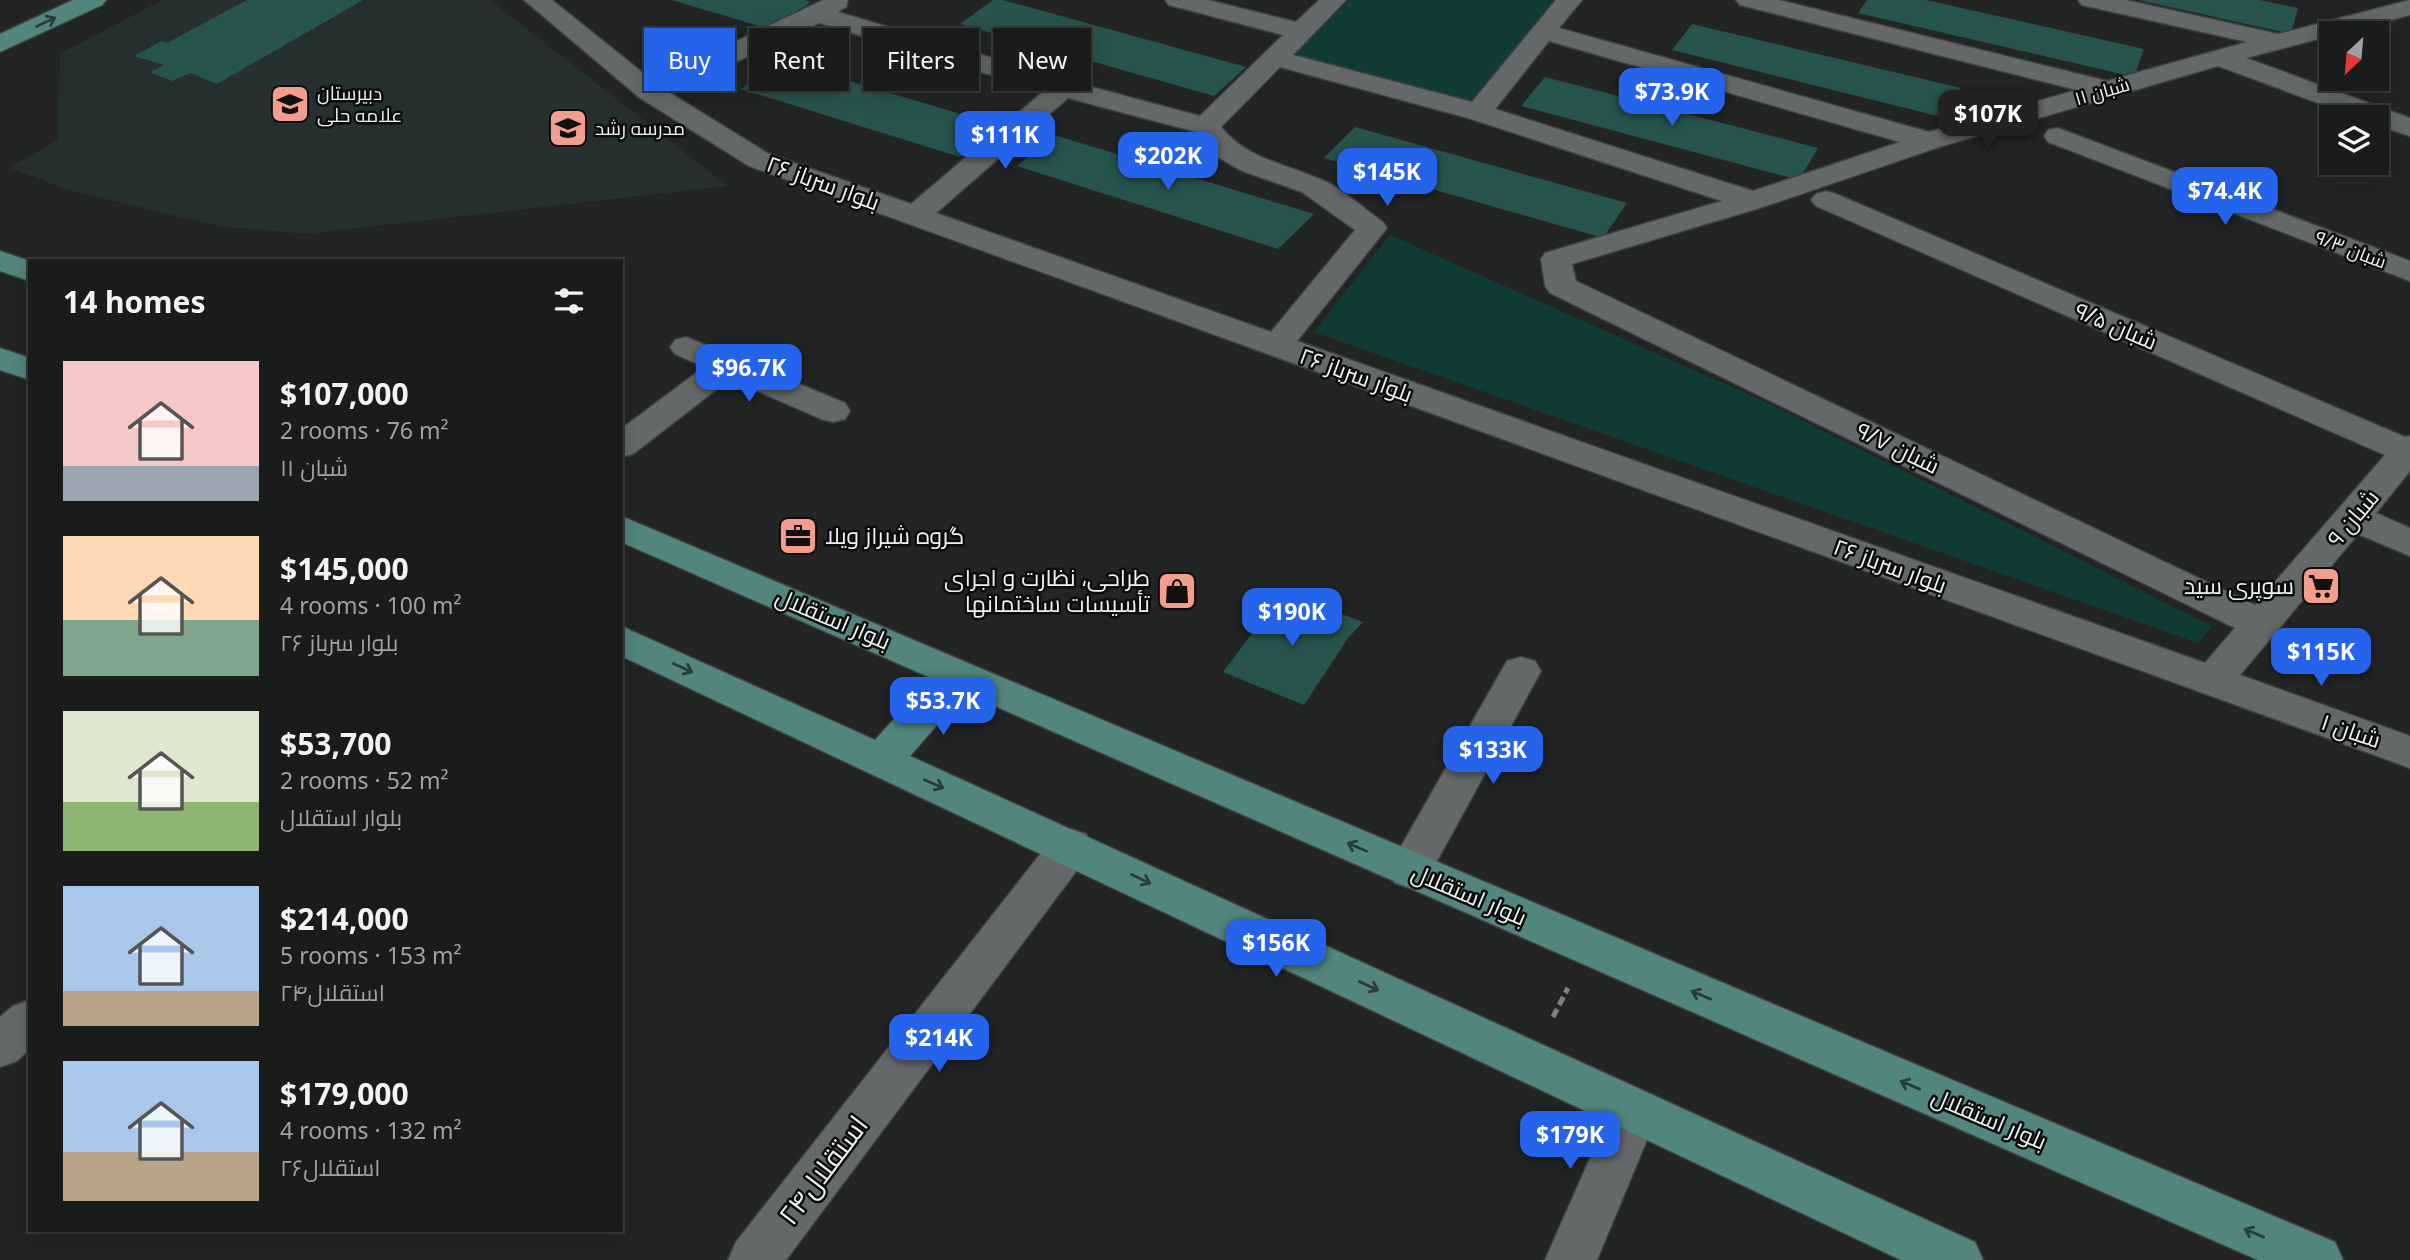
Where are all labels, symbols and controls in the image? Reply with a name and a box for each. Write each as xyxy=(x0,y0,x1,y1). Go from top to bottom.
one-way arrow xyxy=(35,15,56,28)
north arrow xyxy=(2319,21,2389,91)
map controls xyxy=(2319,21,2389,175)
chip: Buy xyxy=(644,28,735,91)
chip: Rent xyxy=(749,28,849,91)
chip: Filters xyxy=(863,28,979,91)
chip: New xyxy=(993,28,1091,91)
pin: $73.9K xyxy=(1615,68,1729,128)
street label: ۱۱ شبان xyxy=(2071,71,2133,111)
text: $73.9K xyxy=(1635,75,1709,107)
place label: دبیرستان علامه حلی xyxy=(317,80,402,128)
school or university icon: دبیرستان علامه حلی xyxy=(269,83,311,125)
pin: $107K xyxy=(1939,90,2037,150)
text: $107K xyxy=(1954,97,2022,129)
button: layers xyxy=(2319,105,2389,175)
school or university icon: مدرسه رشد xyxy=(547,107,589,149)
pin: $111K xyxy=(956,111,1054,171)
place label: مدرسه رشد xyxy=(595,115,685,141)
text: $111K xyxy=(971,118,1039,150)
pin: $202K xyxy=(1119,132,1217,192)
text: $202K xyxy=(1134,139,1202,171)
street label: ۲۶ بلوار سرباز xyxy=(762,147,884,217)
pin: $145K xyxy=(1338,148,1436,208)
text: $145K xyxy=(1353,155,1421,187)
pin: $74.4K xyxy=(2168,168,2282,227)
text: $74.4K xyxy=(2188,174,2262,206)
street label: ۹/۳ شبان xyxy=(2312,224,2390,274)
text: 14 homes xyxy=(63,281,206,322)
icon: filters xyxy=(550,282,588,320)
street label: ۹/۵ شبان xyxy=(2070,293,2163,357)
street label: ۲۶ بلوار سرباز xyxy=(1295,339,1417,409)
pin: $96.7K xyxy=(692,344,806,404)
text: $96.7K xyxy=(712,351,786,383)
text: $107,000 xyxy=(280,373,409,414)
icon: home xyxy=(119,389,203,473)
street label: ۹/۷ شبان xyxy=(1852,413,1945,481)
text: 2 rooms · 76 m² xyxy=(280,414,449,446)
text: ۱۱ شبان xyxy=(280,451,348,483)
street label: ۹ شبان xyxy=(2319,482,2386,553)
office icon: گروه شیراز ویلا xyxy=(777,515,819,557)
place label: گروه شیراز ویلا xyxy=(825,519,964,551)
street label: ۲۶ بلوار سرباز xyxy=(1829,530,1951,600)
text: $145,000 xyxy=(280,548,409,589)
place label: طراحی، نظارت و اجرای تأسیسات ساختمانها xyxy=(944,561,1150,619)
icon: home xyxy=(119,564,203,648)
supermarket icon: سوپری سید xyxy=(2300,565,2342,607)
place label: سوپری سید xyxy=(2184,569,2294,601)
shop icon: طراحی، نظارت و اجرای تأسیسات ساختمانها xyxy=(1156,570,1198,612)
street label: بلوار استقلال xyxy=(771,579,896,657)
pin: $190K xyxy=(1243,588,1341,648)
text: 4 rooms · 100 m² xyxy=(280,589,462,621)
text: $190K xyxy=(1258,595,1326,627)
text: ۲۶ بلوار سرباز xyxy=(280,626,398,658)
pin: $115K xyxy=(2272,628,2370,688)
text: $115K xyxy=(2287,635,2355,667)
one-way arrow xyxy=(672,662,693,675)
pin: $53.7K xyxy=(886,678,1000,737)
text: $53.7K xyxy=(906,684,980,716)
street label: ۱ شبان xyxy=(2317,705,2385,755)
text: $53,700 xyxy=(280,723,392,764)
pin: $133K xyxy=(1444,726,1542,786)
text: $133K xyxy=(1459,733,1527,765)
icon: home xyxy=(119,739,203,823)
text: 2 rooms · 52 m² xyxy=(280,764,449,796)
one-way arrow xyxy=(923,778,944,791)
text: بلوار استقلال xyxy=(280,801,402,833)
one-way arrow xyxy=(1347,840,1368,853)
street label: بلوار استقلال xyxy=(1407,855,1532,933)
one-way arrow xyxy=(1130,873,1151,886)
text: $214,000 xyxy=(280,898,409,939)
icon: home xyxy=(119,914,203,998)
pin: $156K xyxy=(1227,920,1325,979)
text: $156K xyxy=(1242,926,1310,958)
text: 5 rooms · 153 m² xyxy=(280,939,462,971)
text: استقلال۲۴ xyxy=(280,976,385,1008)
one-way arrow xyxy=(1358,980,1379,993)
one-way arrow xyxy=(1691,988,1712,1001)
pin: $214K xyxy=(890,1014,988,1074)
text: $214K xyxy=(905,1021,973,1053)
text: $179,000 xyxy=(280,1073,409,1114)
one-way arrow xyxy=(1900,1078,1921,1091)
street label: بلوار استقلال xyxy=(1927,1079,2052,1157)
icon: home xyxy=(119,1089,203,1173)
street label: استقلال۲۴ xyxy=(769,1107,876,1232)
pin: $179K xyxy=(1521,1112,1619,1171)
text: 4 rooms · 132 m² xyxy=(280,1114,462,1146)
text: $179K xyxy=(1536,1118,1604,1150)
text: استقلال۲۶ xyxy=(280,1151,381,1183)
one-way arrow xyxy=(2244,1226,2265,1239)

